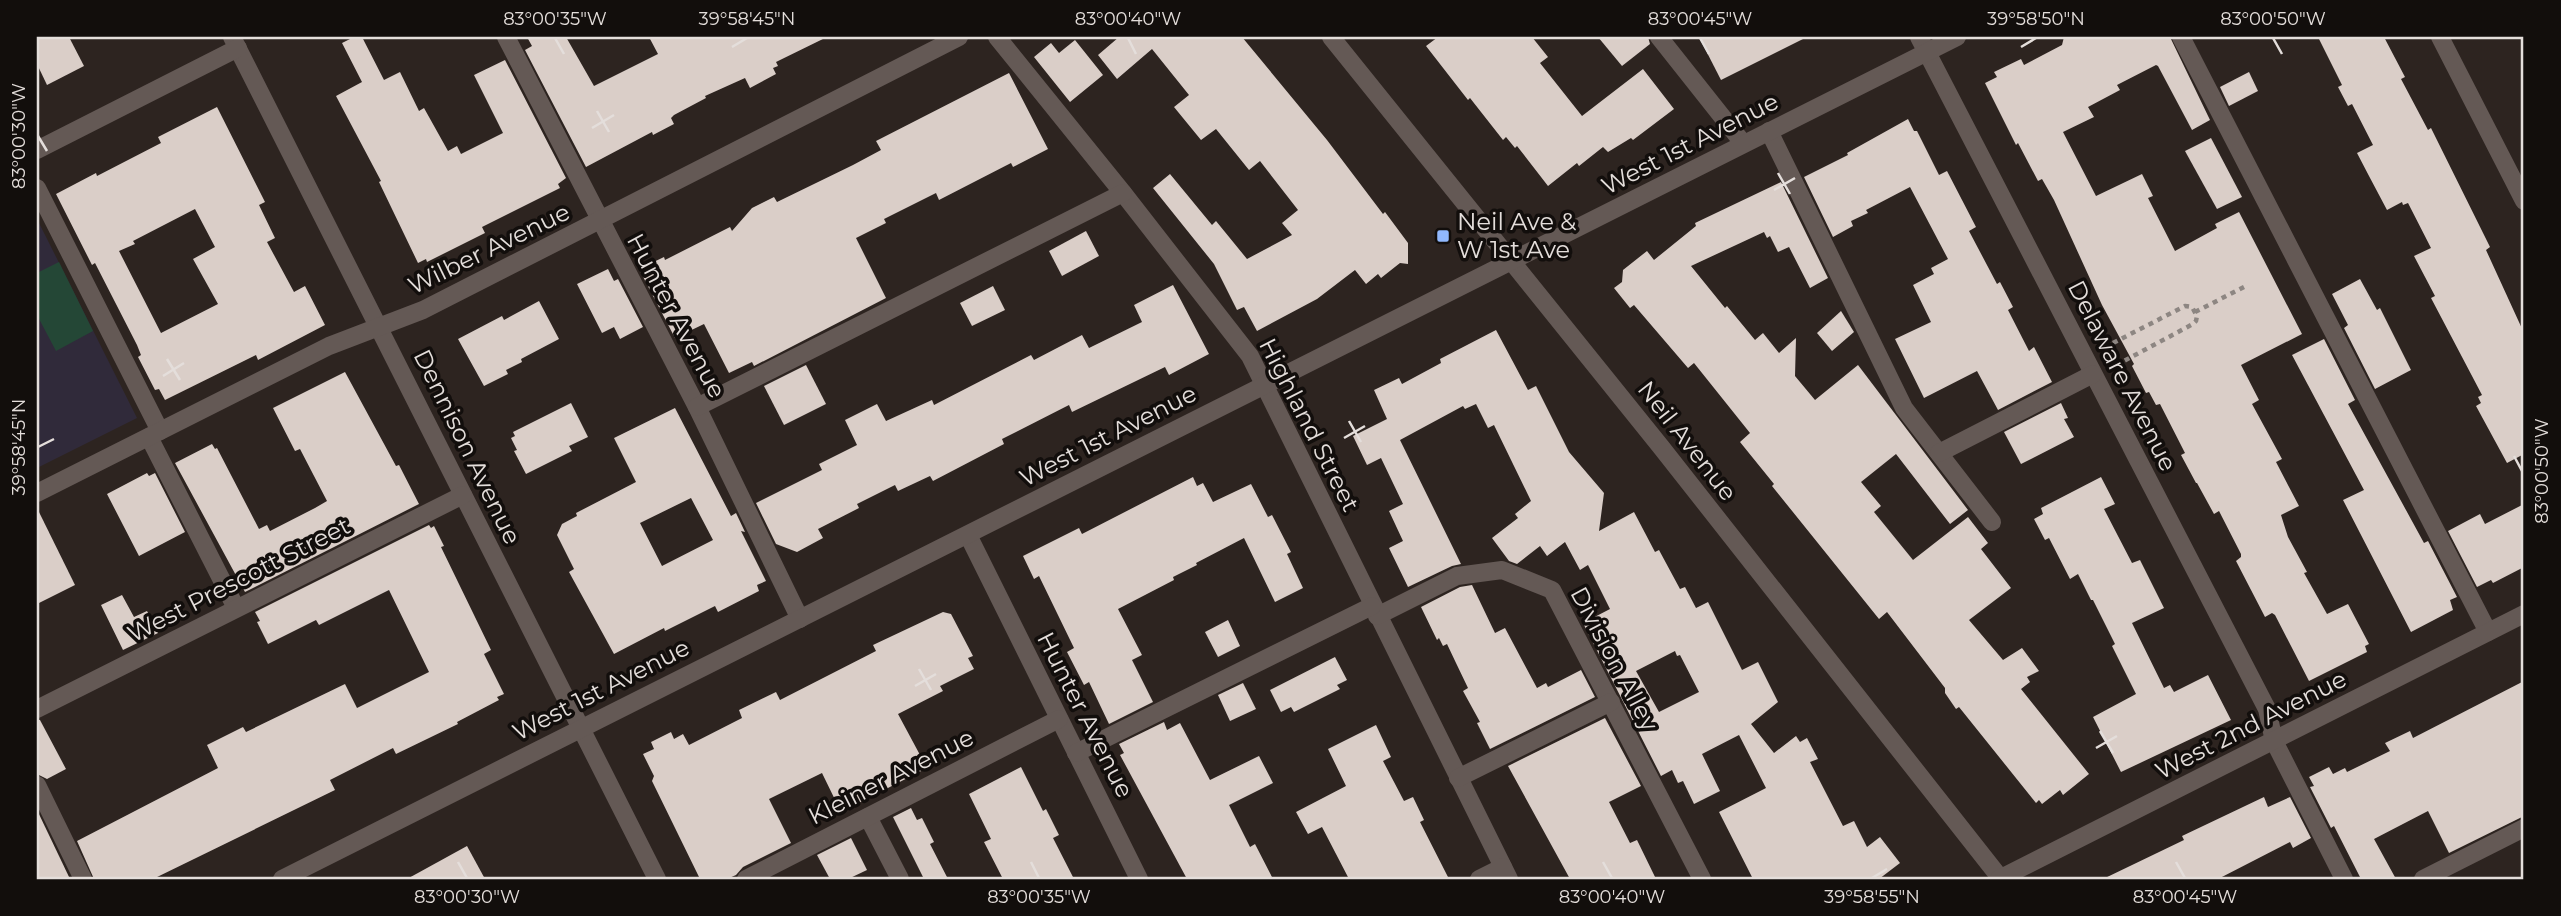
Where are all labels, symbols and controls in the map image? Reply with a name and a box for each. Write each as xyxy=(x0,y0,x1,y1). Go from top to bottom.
text: 83°00'35"W xyxy=(503,8,607,30)
text: 39°58'45"N xyxy=(699,8,795,30)
text: 83°00'40"W xyxy=(1075,8,1181,30)
text: 83°00'45"W xyxy=(1648,8,1752,30)
text: 39°58'50"N xyxy=(1987,8,2085,30)
text: 83°00'50"W xyxy=(2220,8,2326,30)
text: 83°00'30"W xyxy=(8,83,30,189)
street label: West 1st Avenue xyxy=(1597,86,1783,201)
street label: Wilber Avenue xyxy=(403,197,574,300)
place label: Neil Ave & W 1st Ave xyxy=(1457,207,1576,264)
marker: Neil Ave & W 1st Ave xyxy=(1435,228,1451,244)
street label: Hunter Avenue xyxy=(621,229,732,403)
street label: Delaware Avenue xyxy=(2062,276,2183,476)
street label: Highland Street xyxy=(1253,333,1366,516)
street label: Dennison Avenue xyxy=(408,345,527,549)
street label: Neil Avenue xyxy=(1632,375,1743,506)
street label: West 1st Avenue xyxy=(1015,378,1201,493)
text: 39°58'45"N xyxy=(8,399,30,495)
text: 83°00'50"W xyxy=(2531,418,2553,524)
street label: West Prescott Street xyxy=(123,511,355,648)
street label: Division Alley xyxy=(1564,582,1665,736)
street label: Hunter Avenue xyxy=(1031,627,1140,803)
street label: West 1st Avenue xyxy=(508,632,694,747)
street label: West 2nd Avenue xyxy=(2150,664,2351,785)
street label: Kleiner Avenue xyxy=(803,722,978,831)
text: 83°00'30"W xyxy=(414,886,520,908)
text: 83°00'35"W xyxy=(987,886,1091,908)
text: 83°00'40"W xyxy=(1559,886,1665,908)
text: 39°58'55"N xyxy=(1824,886,1920,908)
text: 83°00'45"W xyxy=(2133,886,2237,908)

